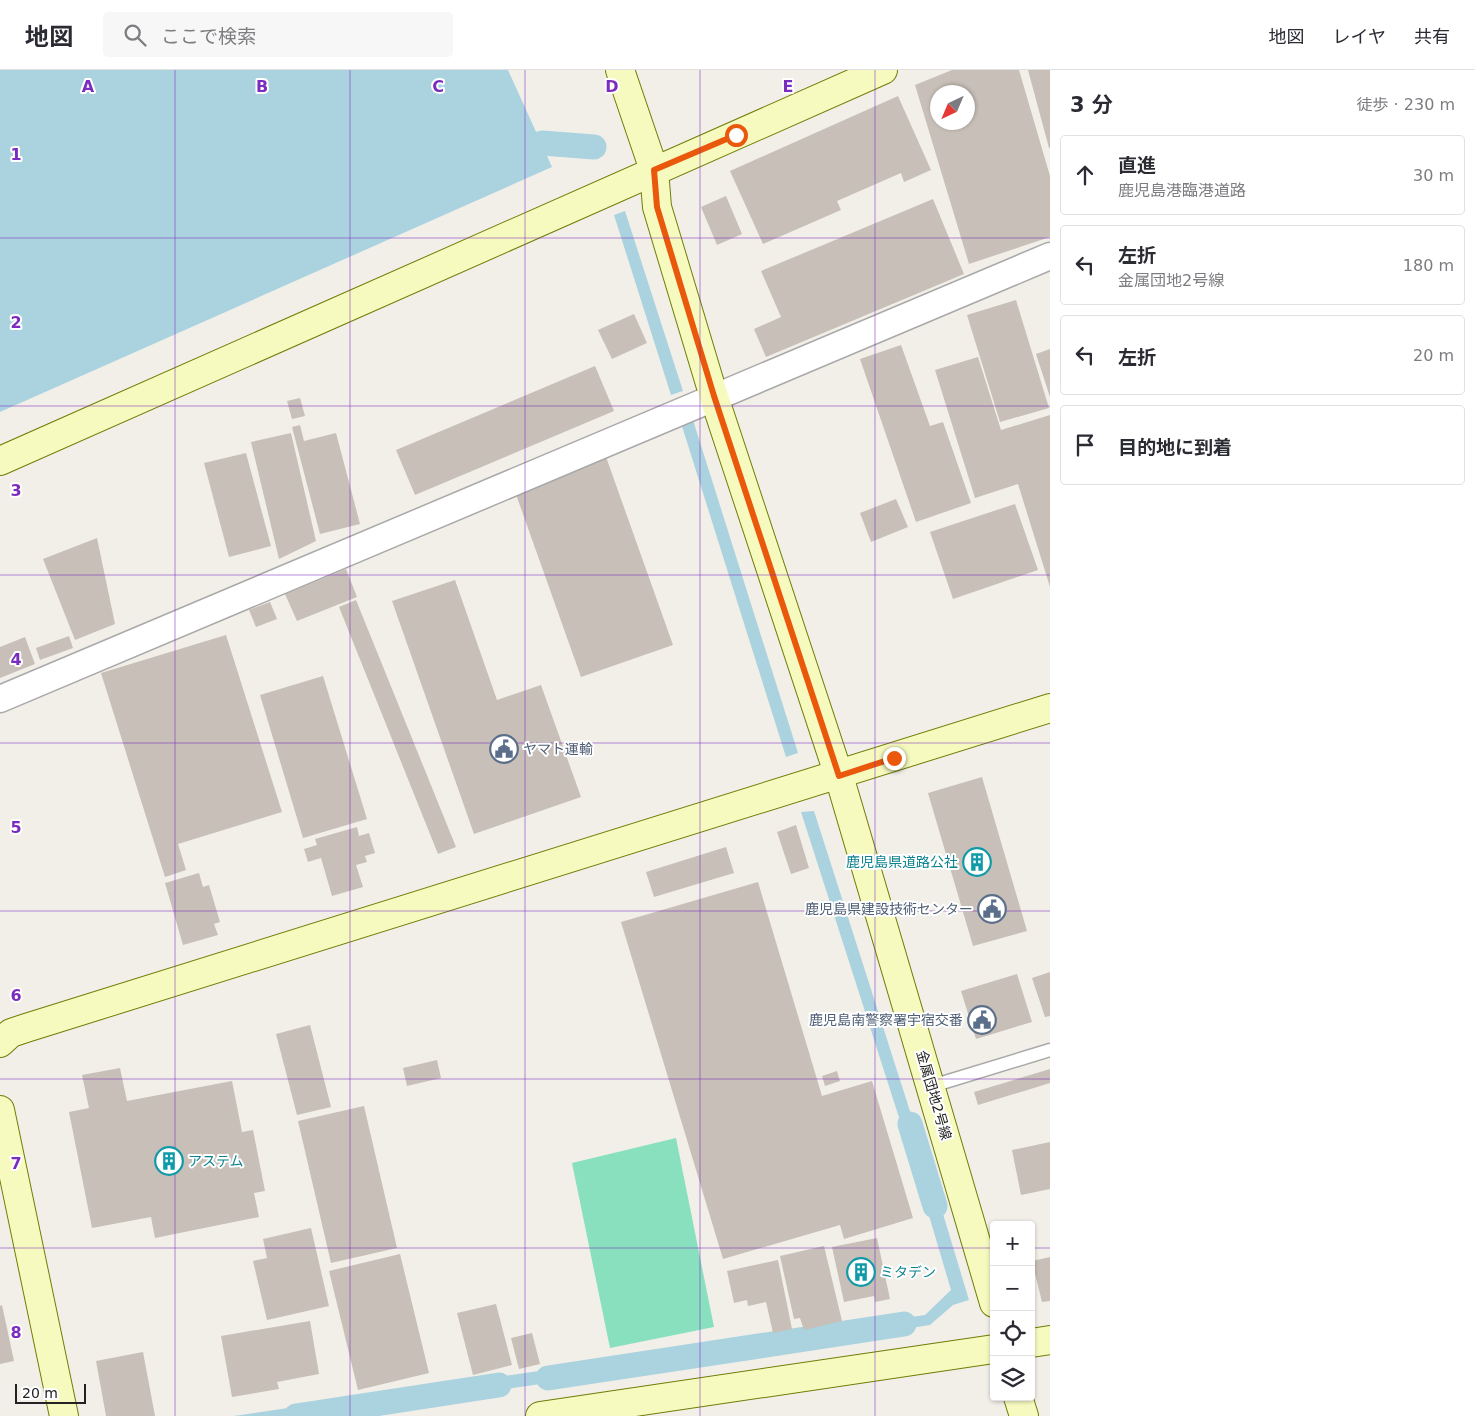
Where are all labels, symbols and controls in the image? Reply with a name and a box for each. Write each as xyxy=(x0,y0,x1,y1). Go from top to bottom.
search box xyxy=(103,12,453,57)
icon: search xyxy=(121,21,149,49)
text: 地図 xyxy=(25,23,73,51)
text: ここで検索 xyxy=(161,25,256,47)
text: 地図 xyxy=(1269,26,1305,47)
text: レイヤ xyxy=(1333,26,1386,47)
text: 共有 xyxy=(1414,26,1450,47)
text: A xyxy=(82,77,95,96)
text: B xyxy=(256,77,268,96)
text: C xyxy=(432,77,444,96)
text: D xyxy=(605,77,619,96)
text: E xyxy=(783,77,793,96)
north arrow xyxy=(930,85,975,130)
text: 3 分 xyxy=(1070,93,1113,117)
text: 徒歩 · 230 m xyxy=(1357,95,1455,114)
route start xyxy=(725,124,748,147)
text: 1 xyxy=(10,145,22,164)
text: 直進 xyxy=(1118,154,1156,176)
icon: ahead xyxy=(1071,161,1099,189)
text: 30 m xyxy=(1413,166,1454,185)
text: 鹿児島港臨港道路 xyxy=(1118,181,1246,200)
text: 左折 xyxy=(1118,244,1156,266)
icon: left xyxy=(1071,251,1099,279)
text: 180 m xyxy=(1403,256,1454,275)
text: 金属団地2号線 xyxy=(1118,271,1224,290)
text: 2 xyxy=(10,313,22,332)
icon: left xyxy=(1071,341,1099,369)
text: 左折 xyxy=(1118,346,1156,368)
text: 20 m xyxy=(1413,346,1454,365)
icon: arrive xyxy=(1071,431,1099,459)
text: 目的地に到着 xyxy=(1118,436,1232,458)
text: 3 xyxy=(10,481,22,500)
text: 4 xyxy=(10,650,22,669)
public building icon: ヤマト運輸 xyxy=(489,734,519,764)
place label: ヤマト運輸 xyxy=(523,741,593,757)
route end xyxy=(883,747,906,770)
text: 5 xyxy=(10,818,22,837)
building icon: 鹿児島県道路公社 xyxy=(962,847,992,877)
place label: 鹿児島県道路公社 xyxy=(846,854,958,870)
public building icon: 鹿児島県建設技術センター xyxy=(977,894,1007,924)
place label: 鹿児島県建設技術センター xyxy=(805,901,973,917)
text: 6 xyxy=(10,986,22,1005)
public building icon: 鹿児島南警察署宇宿交番 xyxy=(967,1005,997,1035)
place label: 鹿児島南警察署宇宿交番 xyxy=(809,1012,963,1028)
street label: 金属団地2号線 xyxy=(914,1048,954,1142)
building icon: アステム xyxy=(154,1146,184,1176)
place label: アステム xyxy=(188,1153,244,1169)
text: 7 xyxy=(10,1154,22,1173)
map controls xyxy=(990,1221,1035,1401)
button: + xyxy=(990,1221,1035,1266)
building icon: ミタデン xyxy=(846,1257,876,1287)
place label: ミタデン xyxy=(880,1264,936,1280)
button: − xyxy=(990,1266,1035,1311)
button: locate xyxy=(990,1311,1035,1356)
text: 8 xyxy=(10,1323,22,1342)
button: layers xyxy=(990,1356,1035,1401)
scale bar xyxy=(15,1381,86,1404)
text: 20 m xyxy=(22,1385,58,1401)

